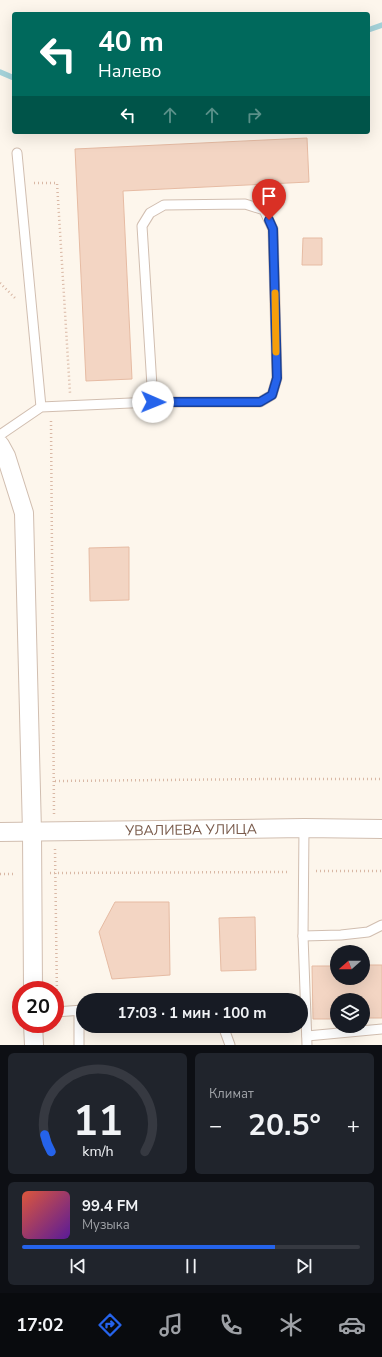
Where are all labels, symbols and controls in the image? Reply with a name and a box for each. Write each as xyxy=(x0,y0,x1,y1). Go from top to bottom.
text: 40 m xyxy=(98,23,164,61)
icon: left xyxy=(32,28,84,80)
text: Налево xyxy=(98,59,162,83)
icon: left xyxy=(117,104,139,126)
icon: ahead xyxy=(159,104,181,126)
icon: ahead xyxy=(201,104,223,126)
icon: right xyxy=(243,104,265,126)
pin xyxy=(252,179,286,220)
icon: arrive xyxy=(258,185,280,207)
position arrow xyxy=(132,381,174,423)
street label: УВАЛИЕВА УЛИЦА xyxy=(124,819,257,840)
north arrow xyxy=(330,945,370,985)
map controls xyxy=(330,945,370,1033)
speed limit sign: 20 xyxy=(12,981,64,1033)
button: layers xyxy=(330,993,370,1033)
text: 17:03 · 1 мин · 100 m xyxy=(117,1003,267,1023)
text: Климат xyxy=(209,1085,254,1103)
text: 11 xyxy=(73,1092,122,1149)
text: 20.5° xyxy=(248,1105,321,1146)
text: − xyxy=(209,1111,222,1141)
text: + xyxy=(347,1111,360,1141)
text: km/h xyxy=(82,1141,113,1160)
text: 99.4 FM xyxy=(82,1196,138,1216)
text: Музыка xyxy=(82,1216,130,1234)
icon: previous xyxy=(67,1255,89,1277)
icon: pause xyxy=(180,1255,202,1277)
icon: next xyxy=(293,1255,315,1277)
icon: directions xyxy=(96,1311,124,1339)
icon: music xyxy=(157,1311,185,1339)
icon: phone xyxy=(217,1311,245,1339)
icon: climate xyxy=(277,1311,305,1339)
icon: car xyxy=(338,1311,366,1339)
text: 17:02 xyxy=(16,1313,64,1337)

